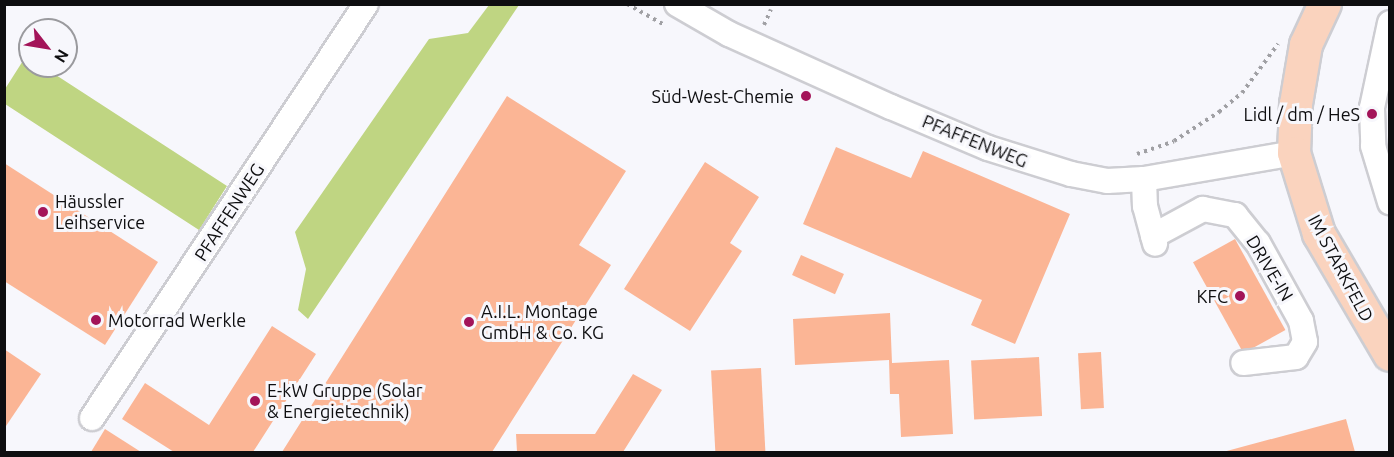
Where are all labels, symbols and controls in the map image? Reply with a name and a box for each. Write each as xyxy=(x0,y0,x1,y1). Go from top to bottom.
north arrow xyxy=(18,18,78,78)
text: N xyxy=(51,46,73,66)
place label: Süd-West-Chemie xyxy=(651,85,794,107)
marker: Süd-West-Chemie xyxy=(799,89,813,103)
place label: Lidl / dm / HeS xyxy=(1244,103,1360,125)
marker: Lidl / dm / HeS xyxy=(1365,107,1379,121)
street label: PFAFFENWEG xyxy=(919,110,1031,172)
street label: PFAFFENWEG xyxy=(190,159,268,265)
place label: Häussler Leihservice xyxy=(55,191,145,234)
marker: Häussler Leihservice xyxy=(36,205,50,219)
street label: IM STARKFELD xyxy=(1304,211,1378,325)
street label: DRIVE-IN xyxy=(1242,231,1298,305)
place label: KFC xyxy=(1197,285,1228,307)
marker: KFC xyxy=(1233,289,1247,303)
place label: A.I.L. Montage GmbH & Co. KG xyxy=(481,301,604,344)
place label: Motorrad Werkle xyxy=(108,309,246,331)
marker: Motorrad Werkle xyxy=(89,313,103,327)
marker: A.I.L. Montage GmbH & Co. KG xyxy=(462,315,476,329)
place label: E-kW Gruppe (Solar & Energietechnik) xyxy=(267,380,423,422)
marker: E-kW Gruppe (Solar & Energietechnik) xyxy=(248,394,262,408)

